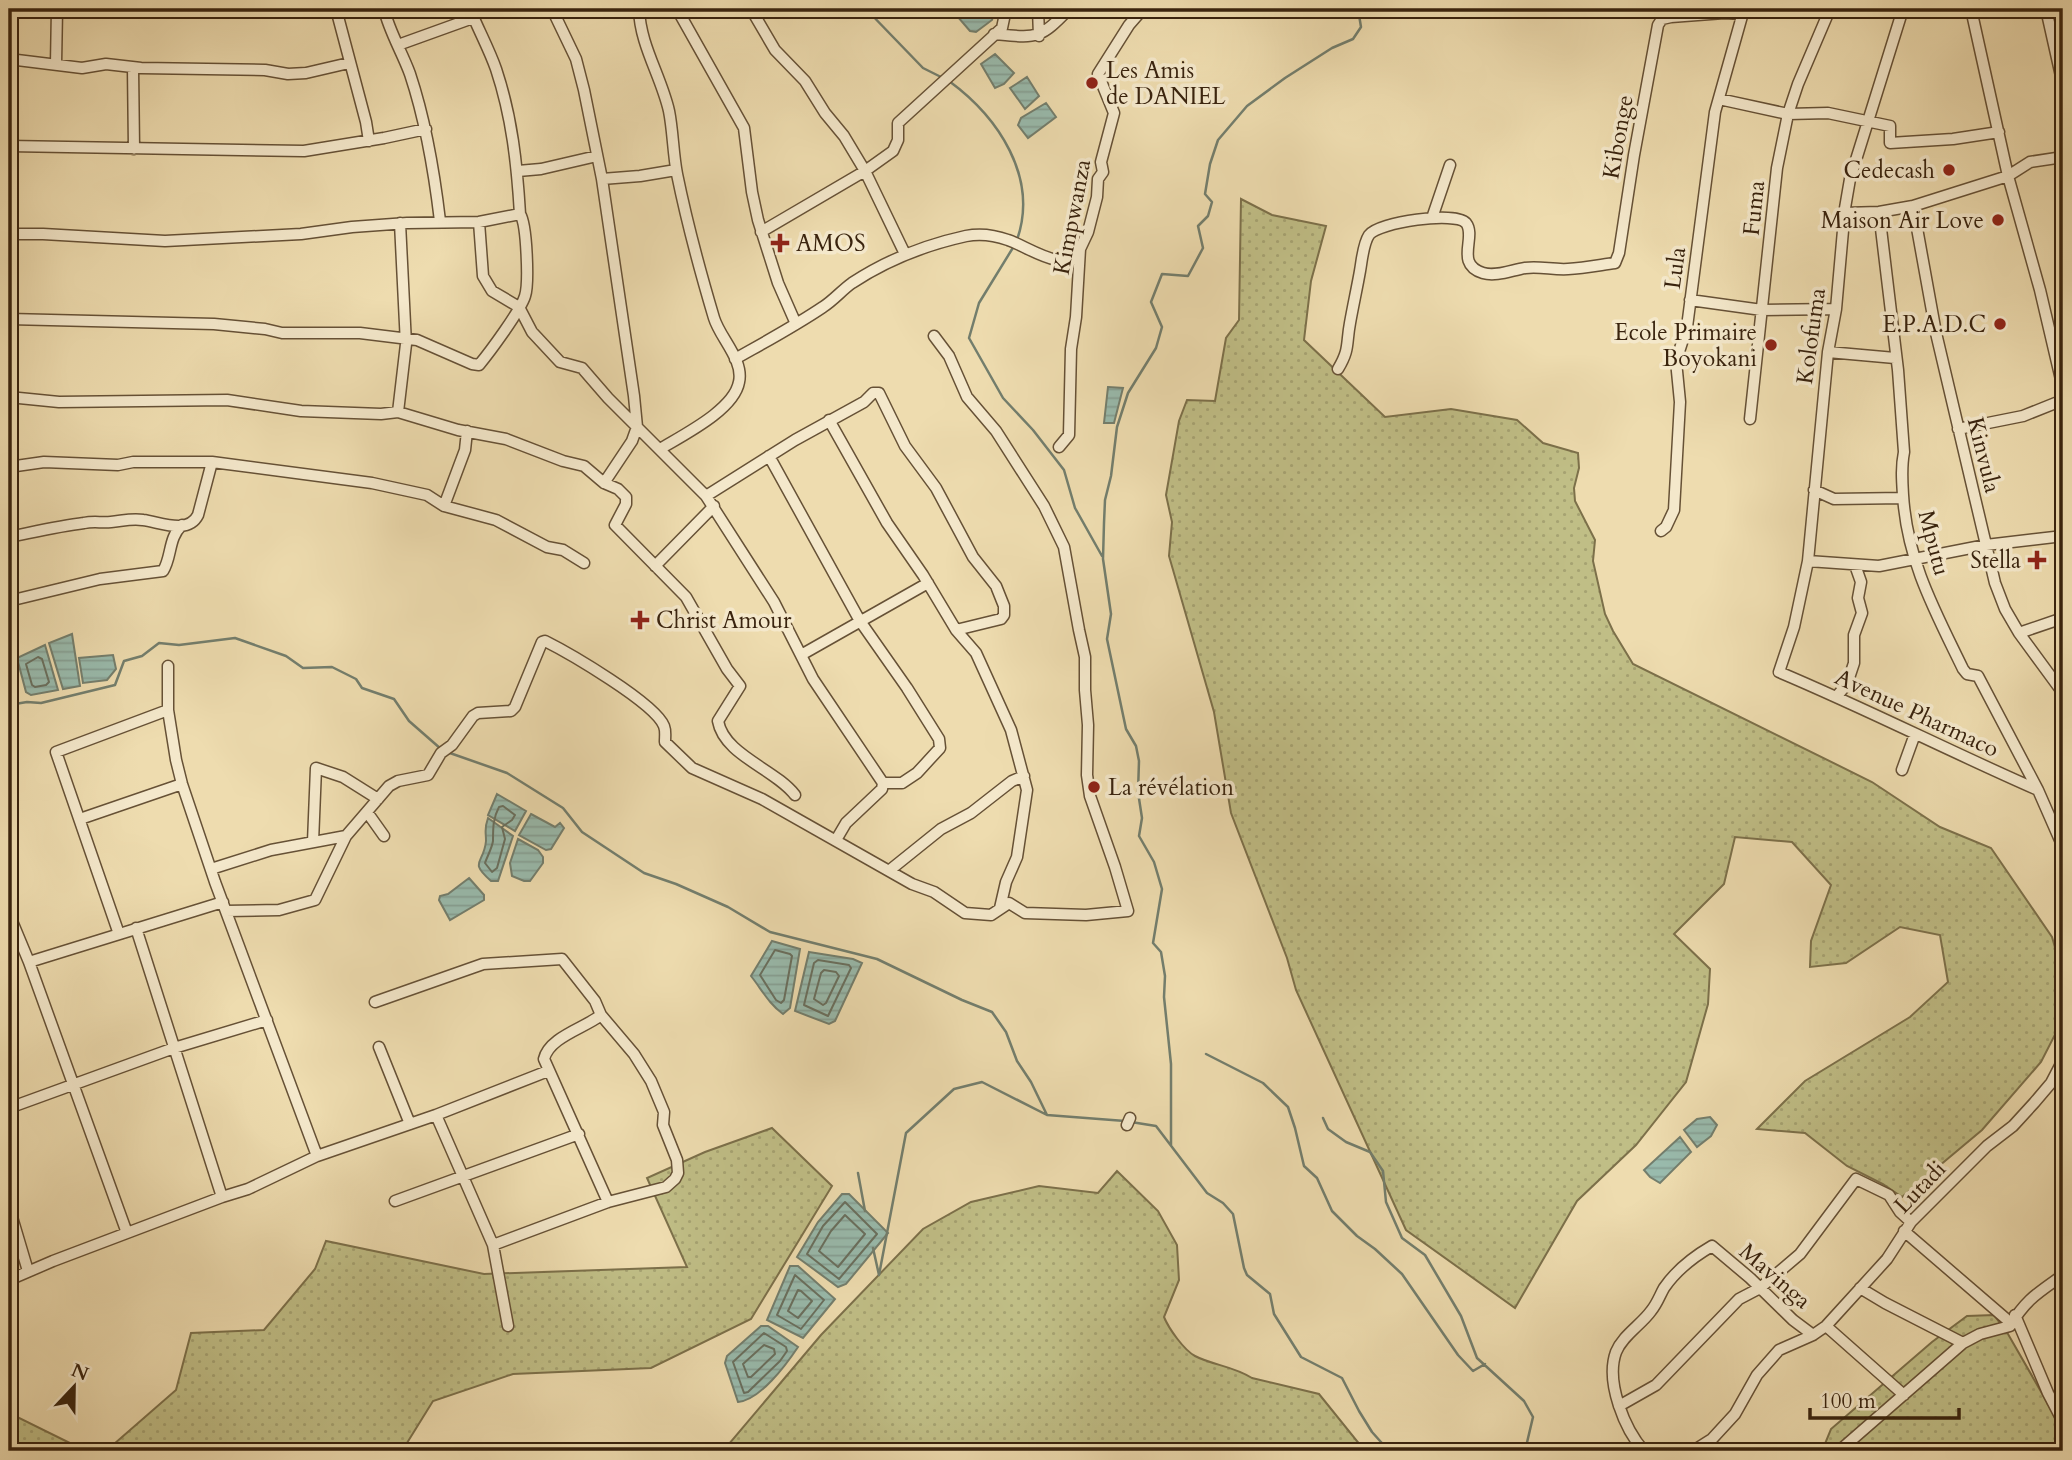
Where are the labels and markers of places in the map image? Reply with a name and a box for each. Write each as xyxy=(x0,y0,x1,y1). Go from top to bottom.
place label: Les Amis de DANIEL xyxy=(1106,55,1226,112)
marker: Les Amis de DANIEL xyxy=(1084,75,1100,91)
place label: Cedecash xyxy=(1844,155,1935,186)
marker: Cedecash xyxy=(1941,162,1957,178)
place label: Maison Air Love xyxy=(1821,205,1984,236)
marker: Maison Air Love xyxy=(1990,212,2006,228)
place label: AMOS xyxy=(796,228,865,259)
marker: AMOS xyxy=(770,233,790,253)
place label: E.P.A.D.C xyxy=(1882,309,1986,340)
marker: E.P.A.D.C xyxy=(1992,316,2008,332)
place label: Ecole Primaire Boyokani xyxy=(1614,317,1757,374)
marker: Ecole Primaire Boyokani xyxy=(1763,337,1779,353)
place label: Stella xyxy=(1970,545,2021,576)
marker: Stella xyxy=(2027,550,2047,570)
place label: Christ Amour xyxy=(656,605,792,636)
marker: Christ Amour xyxy=(630,610,650,630)
place label: La révélation xyxy=(1108,772,1234,803)
marker: La révélation xyxy=(1086,779,1102,795)

